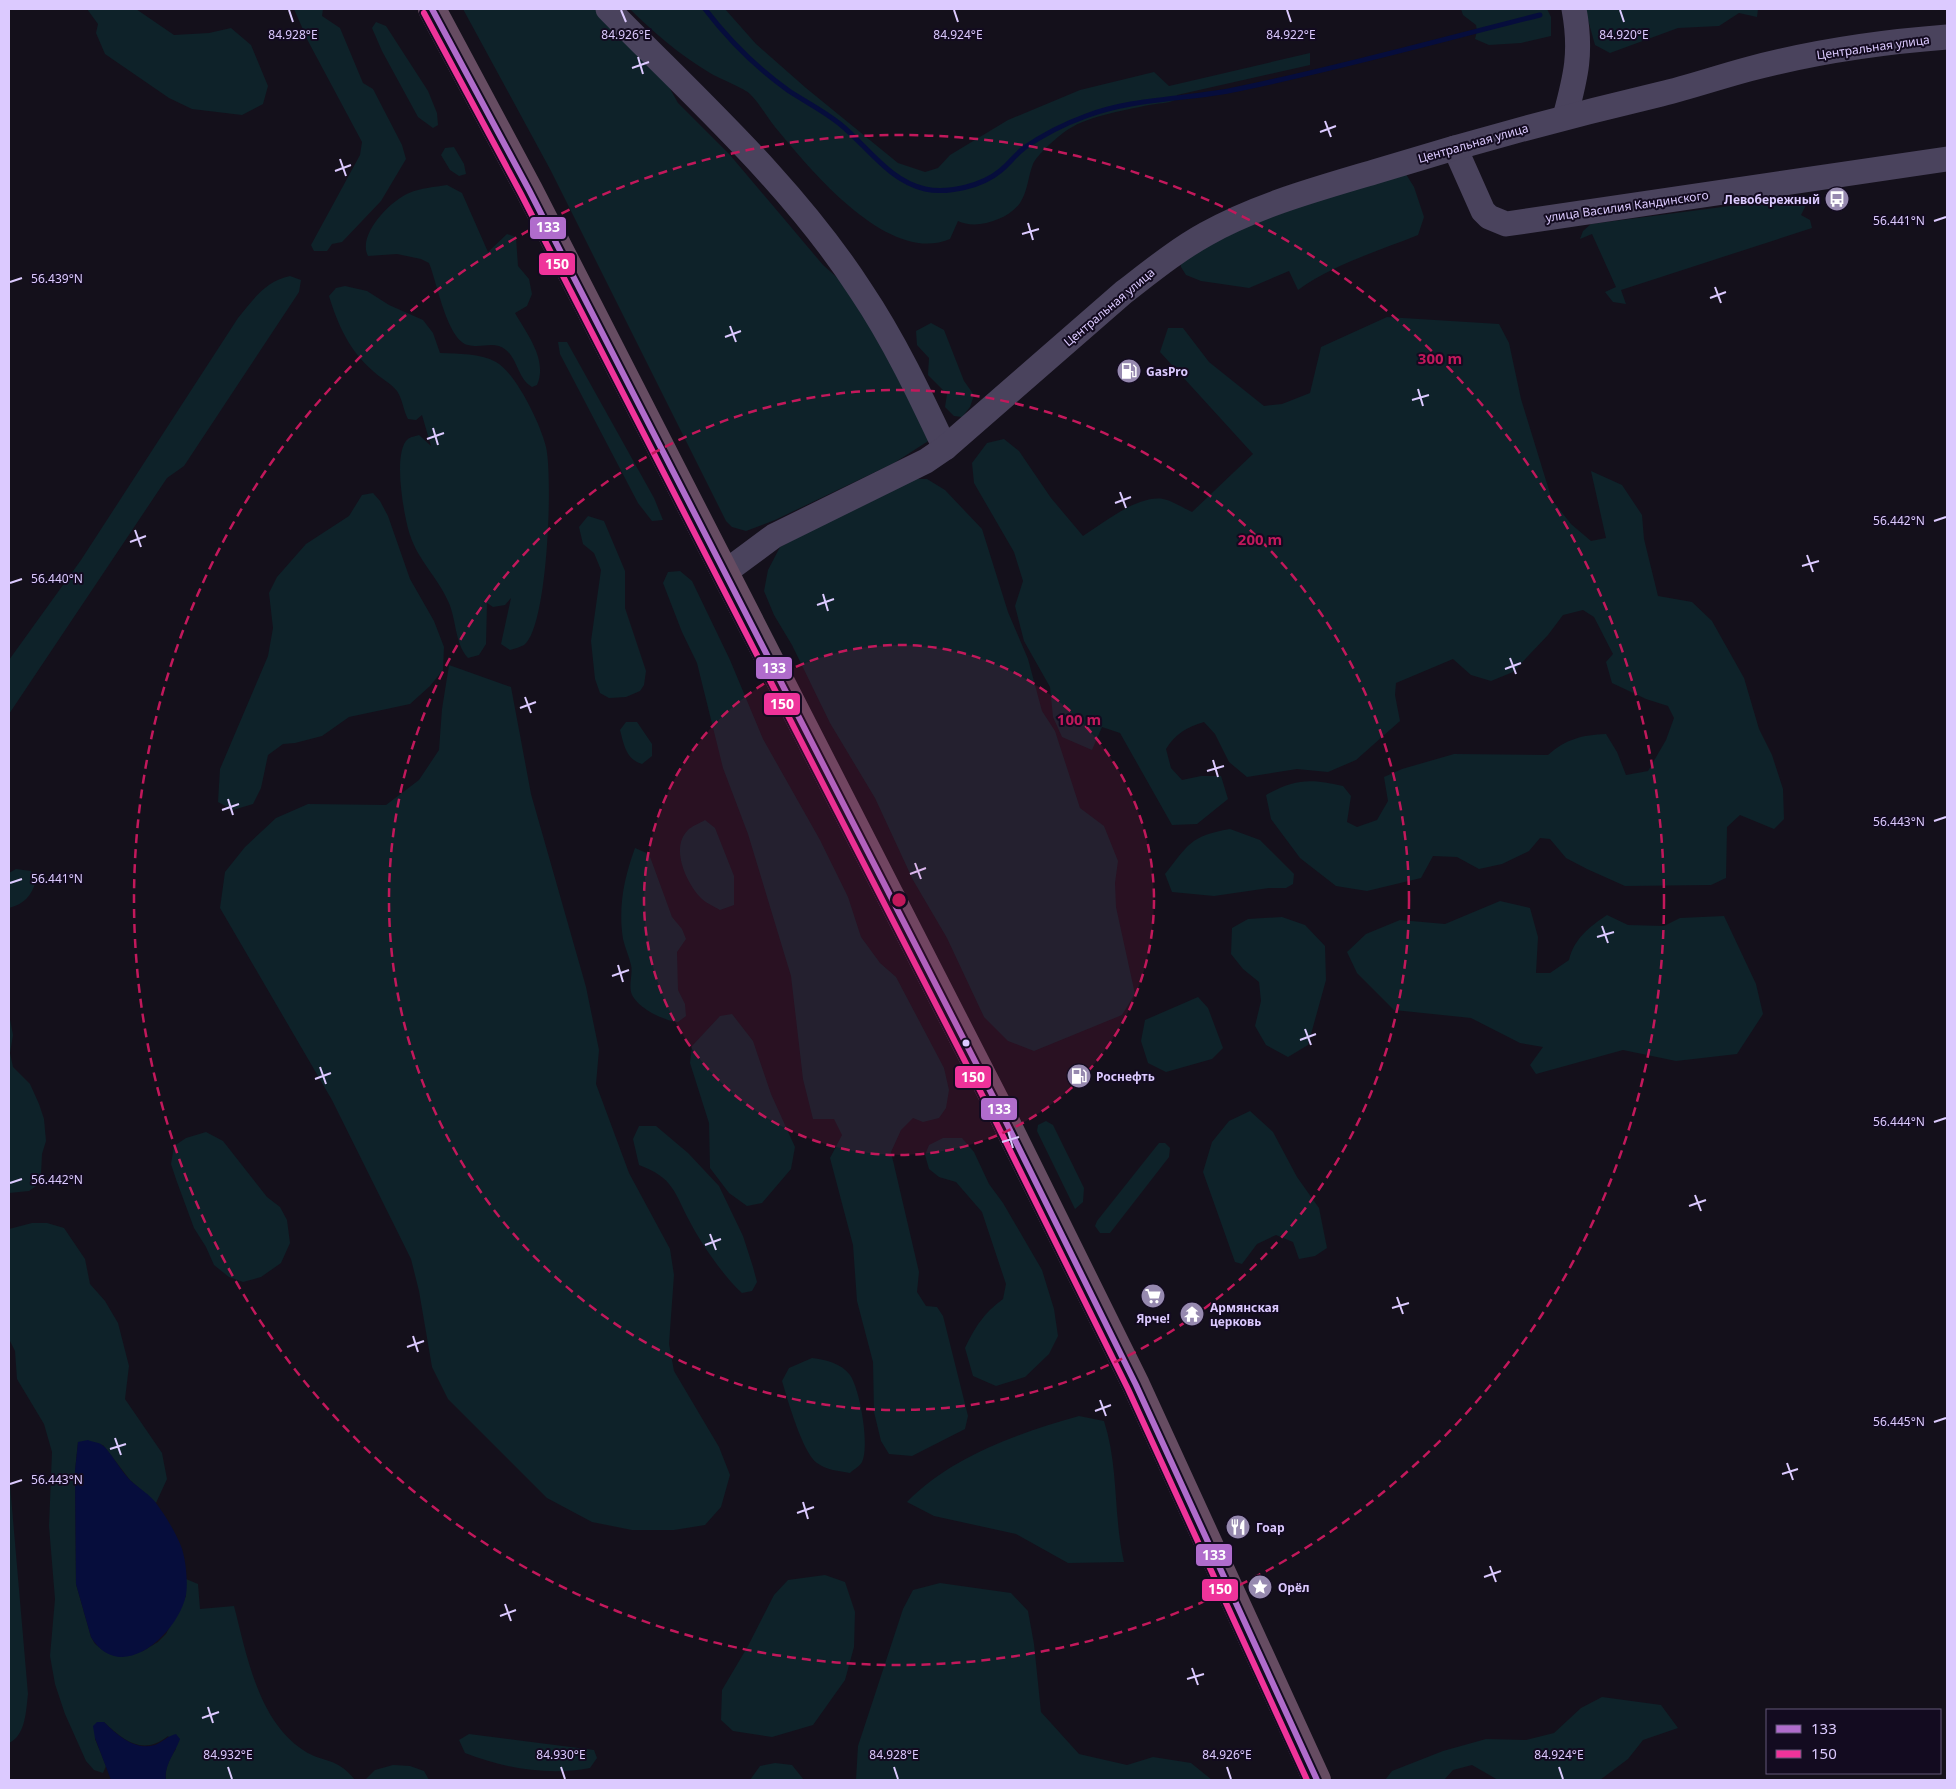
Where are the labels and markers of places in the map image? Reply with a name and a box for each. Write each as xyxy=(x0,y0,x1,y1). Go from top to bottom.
bus stop icon: Левобережный xyxy=(1824,186,1850,212)
place label: Левобережный xyxy=(1724,191,1820,208)
fuel station icon: GasPro xyxy=(1116,358,1142,384)
place label: GasPro xyxy=(1146,363,1188,380)
centre of rings xyxy=(890,891,908,909)
unlabelled marker xyxy=(961,1038,971,1048)
fuel station icon: Роснефть xyxy=(1066,1063,1092,1089)
place label: Роснефть xyxy=(1096,1068,1155,1085)
supermarket icon: Ярче! xyxy=(1140,1283,1166,1309)
place label: Армянская церковь xyxy=(1210,1299,1279,1330)
temple icon: Армянская церковь xyxy=(1179,1301,1205,1327)
place label: Ярче! xyxy=(1136,1310,1170,1327)
restaurant icon: Гоар xyxy=(1225,1514,1251,1540)
place label: Гоар xyxy=(1256,1519,1285,1536)
place icon: Орёл xyxy=(1247,1574,1273,1600)
place label: Орёл xyxy=(1278,1579,1309,1596)

